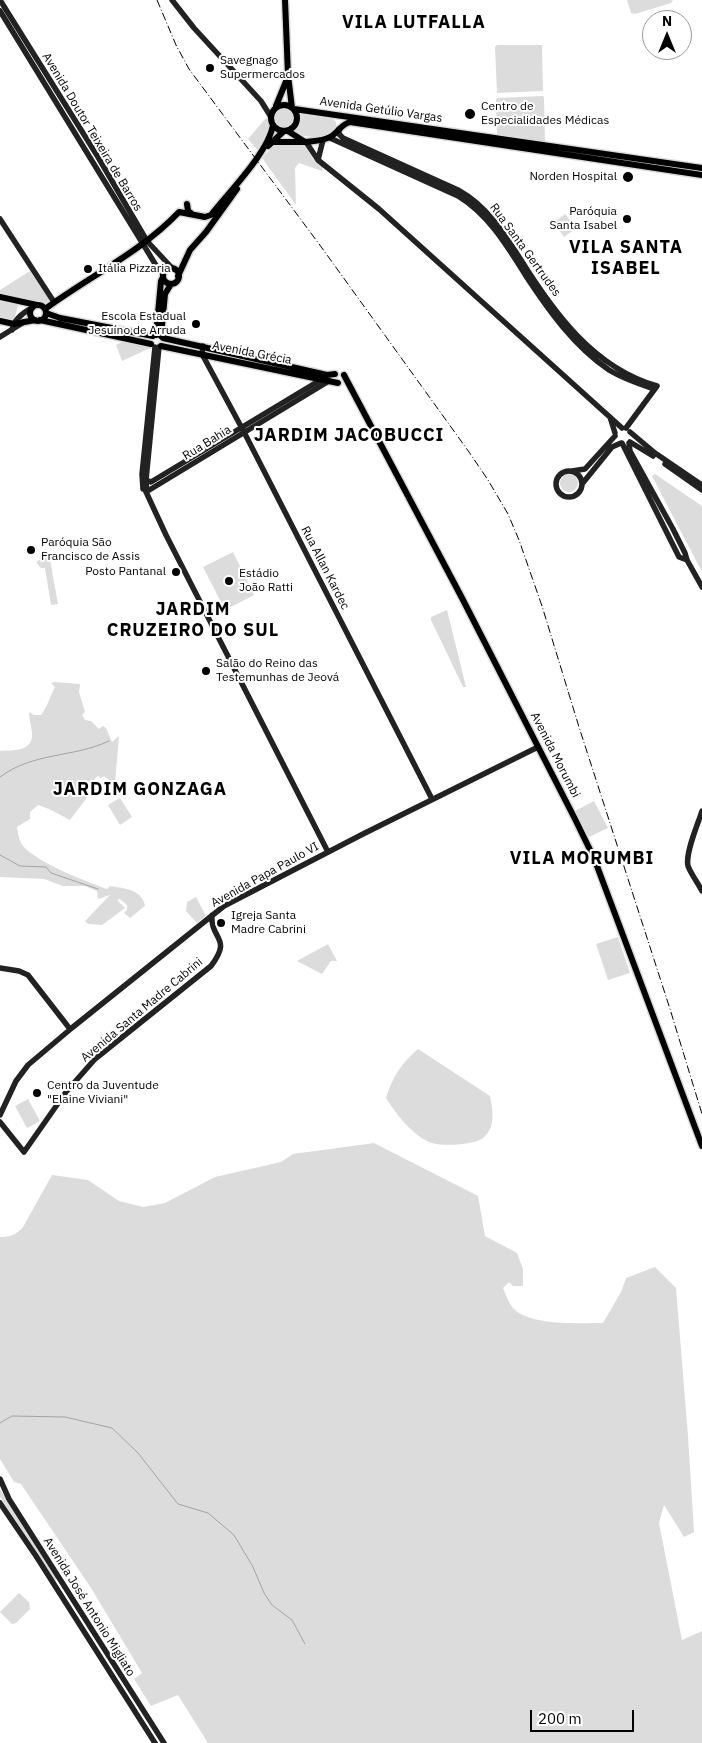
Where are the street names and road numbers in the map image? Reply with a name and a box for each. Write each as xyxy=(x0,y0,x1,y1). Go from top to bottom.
street label: Avenida Doutor Teixeira de Barros xyxy=(39,50,145,214)
street label: Avenida Getúlio Vargas xyxy=(319,94,443,126)
street label: Rua Santa Gertrudes xyxy=(486,201,564,299)
street label: Avenida Grécia xyxy=(211,338,293,368)
street label: Rua Bahia xyxy=(180,423,234,463)
street label: Rua Allan Kardec xyxy=(298,524,352,612)
street label: Avenida Morumbi xyxy=(527,710,583,800)
street label: Avenida Papa Paulo VI xyxy=(209,839,321,911)
street label: Avenida Santa Madre Cabrini xyxy=(78,955,206,1065)
street label: Avenida José Antonio Migliato xyxy=(40,1535,138,1679)

